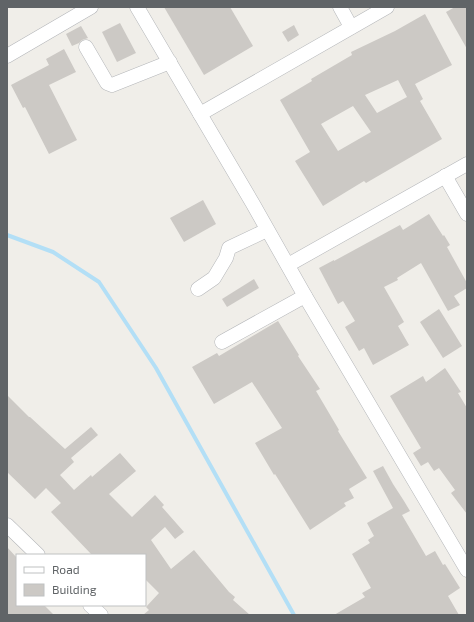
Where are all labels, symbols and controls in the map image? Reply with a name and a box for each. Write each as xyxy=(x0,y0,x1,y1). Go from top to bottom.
legend xyxy=(16,554,146,606)
text: Road xyxy=(52,562,80,576)
text: Building xyxy=(52,582,97,596)

